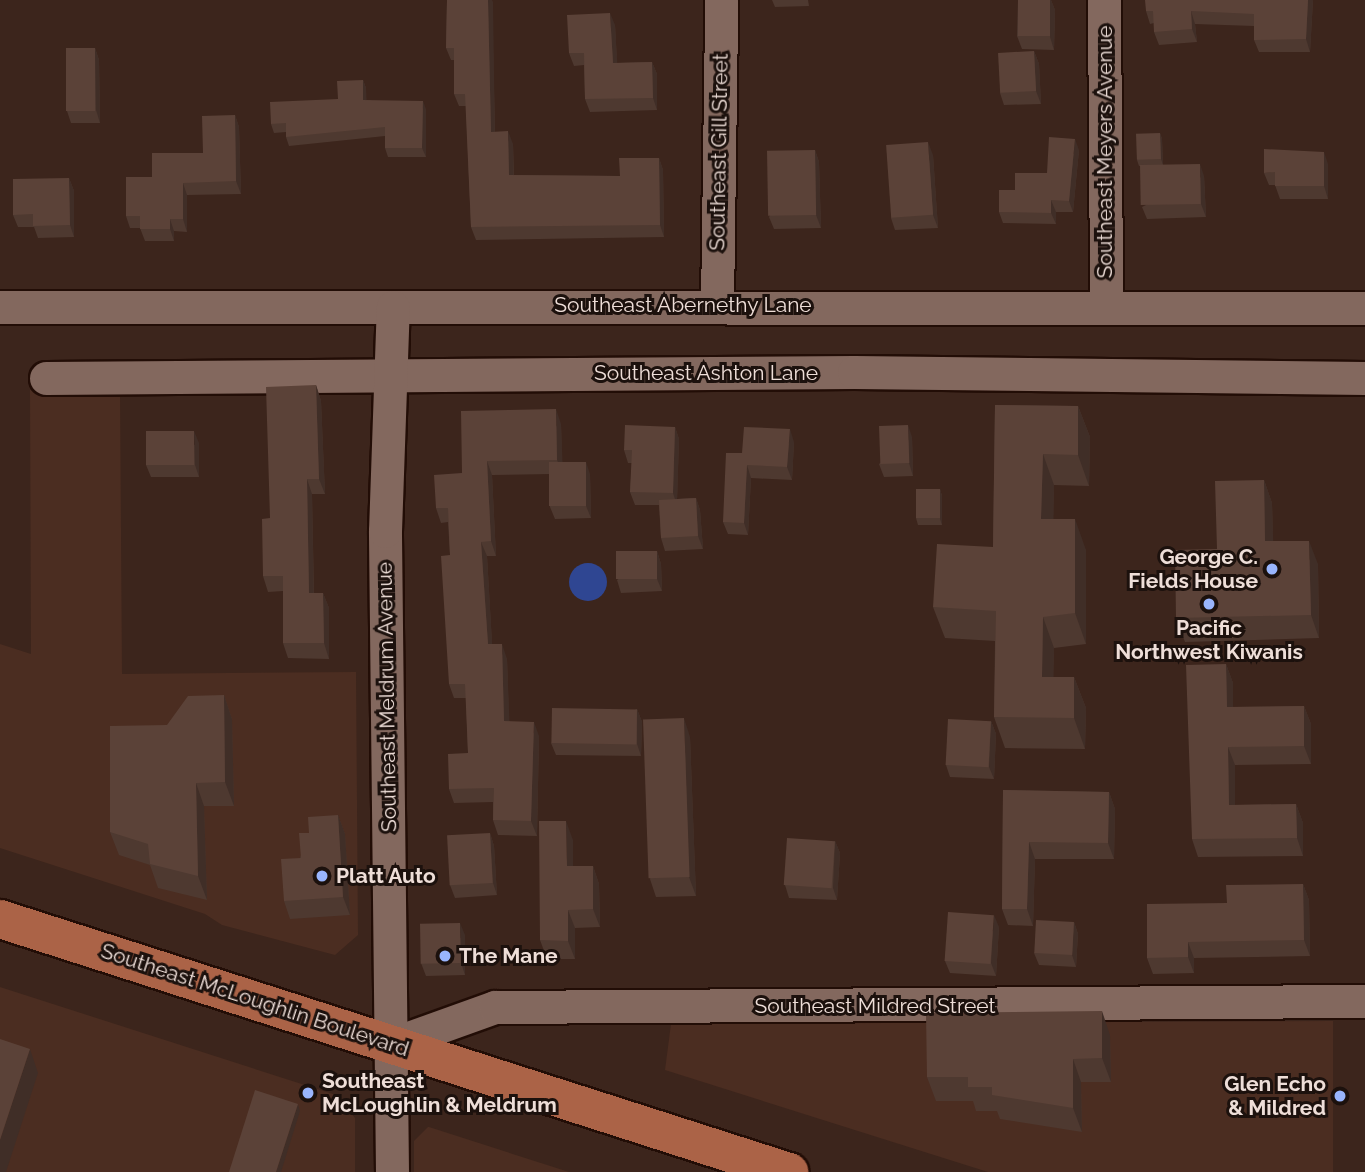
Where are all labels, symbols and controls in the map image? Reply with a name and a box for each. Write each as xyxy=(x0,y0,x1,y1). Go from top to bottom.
street label: Southeast Meyers Avenue xyxy=(1092,25,1118,279)
street label: Southeast Gill Street xyxy=(705,53,733,251)
street label: Southeast Abernethy Lane xyxy=(554,292,812,318)
street label: Southeast Ashton Lane xyxy=(594,360,818,386)
place label: George C. Fields House xyxy=(1128,544,1258,594)
street label: Southeast Meldrum Avenue xyxy=(372,561,402,833)
marker: George C. Fields House xyxy=(1264,561,1280,577)
marker: Pacific Northwest Kiwanis xyxy=(1201,596,1217,612)
place label: Pacific Northwest Kiwanis xyxy=(1115,615,1303,665)
place label: Platt Auto xyxy=(336,863,436,889)
marker: Platt Auto xyxy=(314,868,330,884)
street label: Southeast McLoughlin Boulevard xyxy=(98,938,412,1062)
place label: The Mane xyxy=(459,943,558,969)
marker: The Mane xyxy=(437,948,453,964)
street label: Southeast Mildred Street xyxy=(754,993,996,1019)
place label: Southeast McLoughlin & Meldrum xyxy=(322,1068,557,1118)
place label: Glen Echo & Mildred xyxy=(1224,1071,1326,1121)
marker: Southeast McLoughlin & Meldrum xyxy=(300,1085,316,1101)
marker: Glen Echo & Mildred xyxy=(1332,1088,1348,1104)

